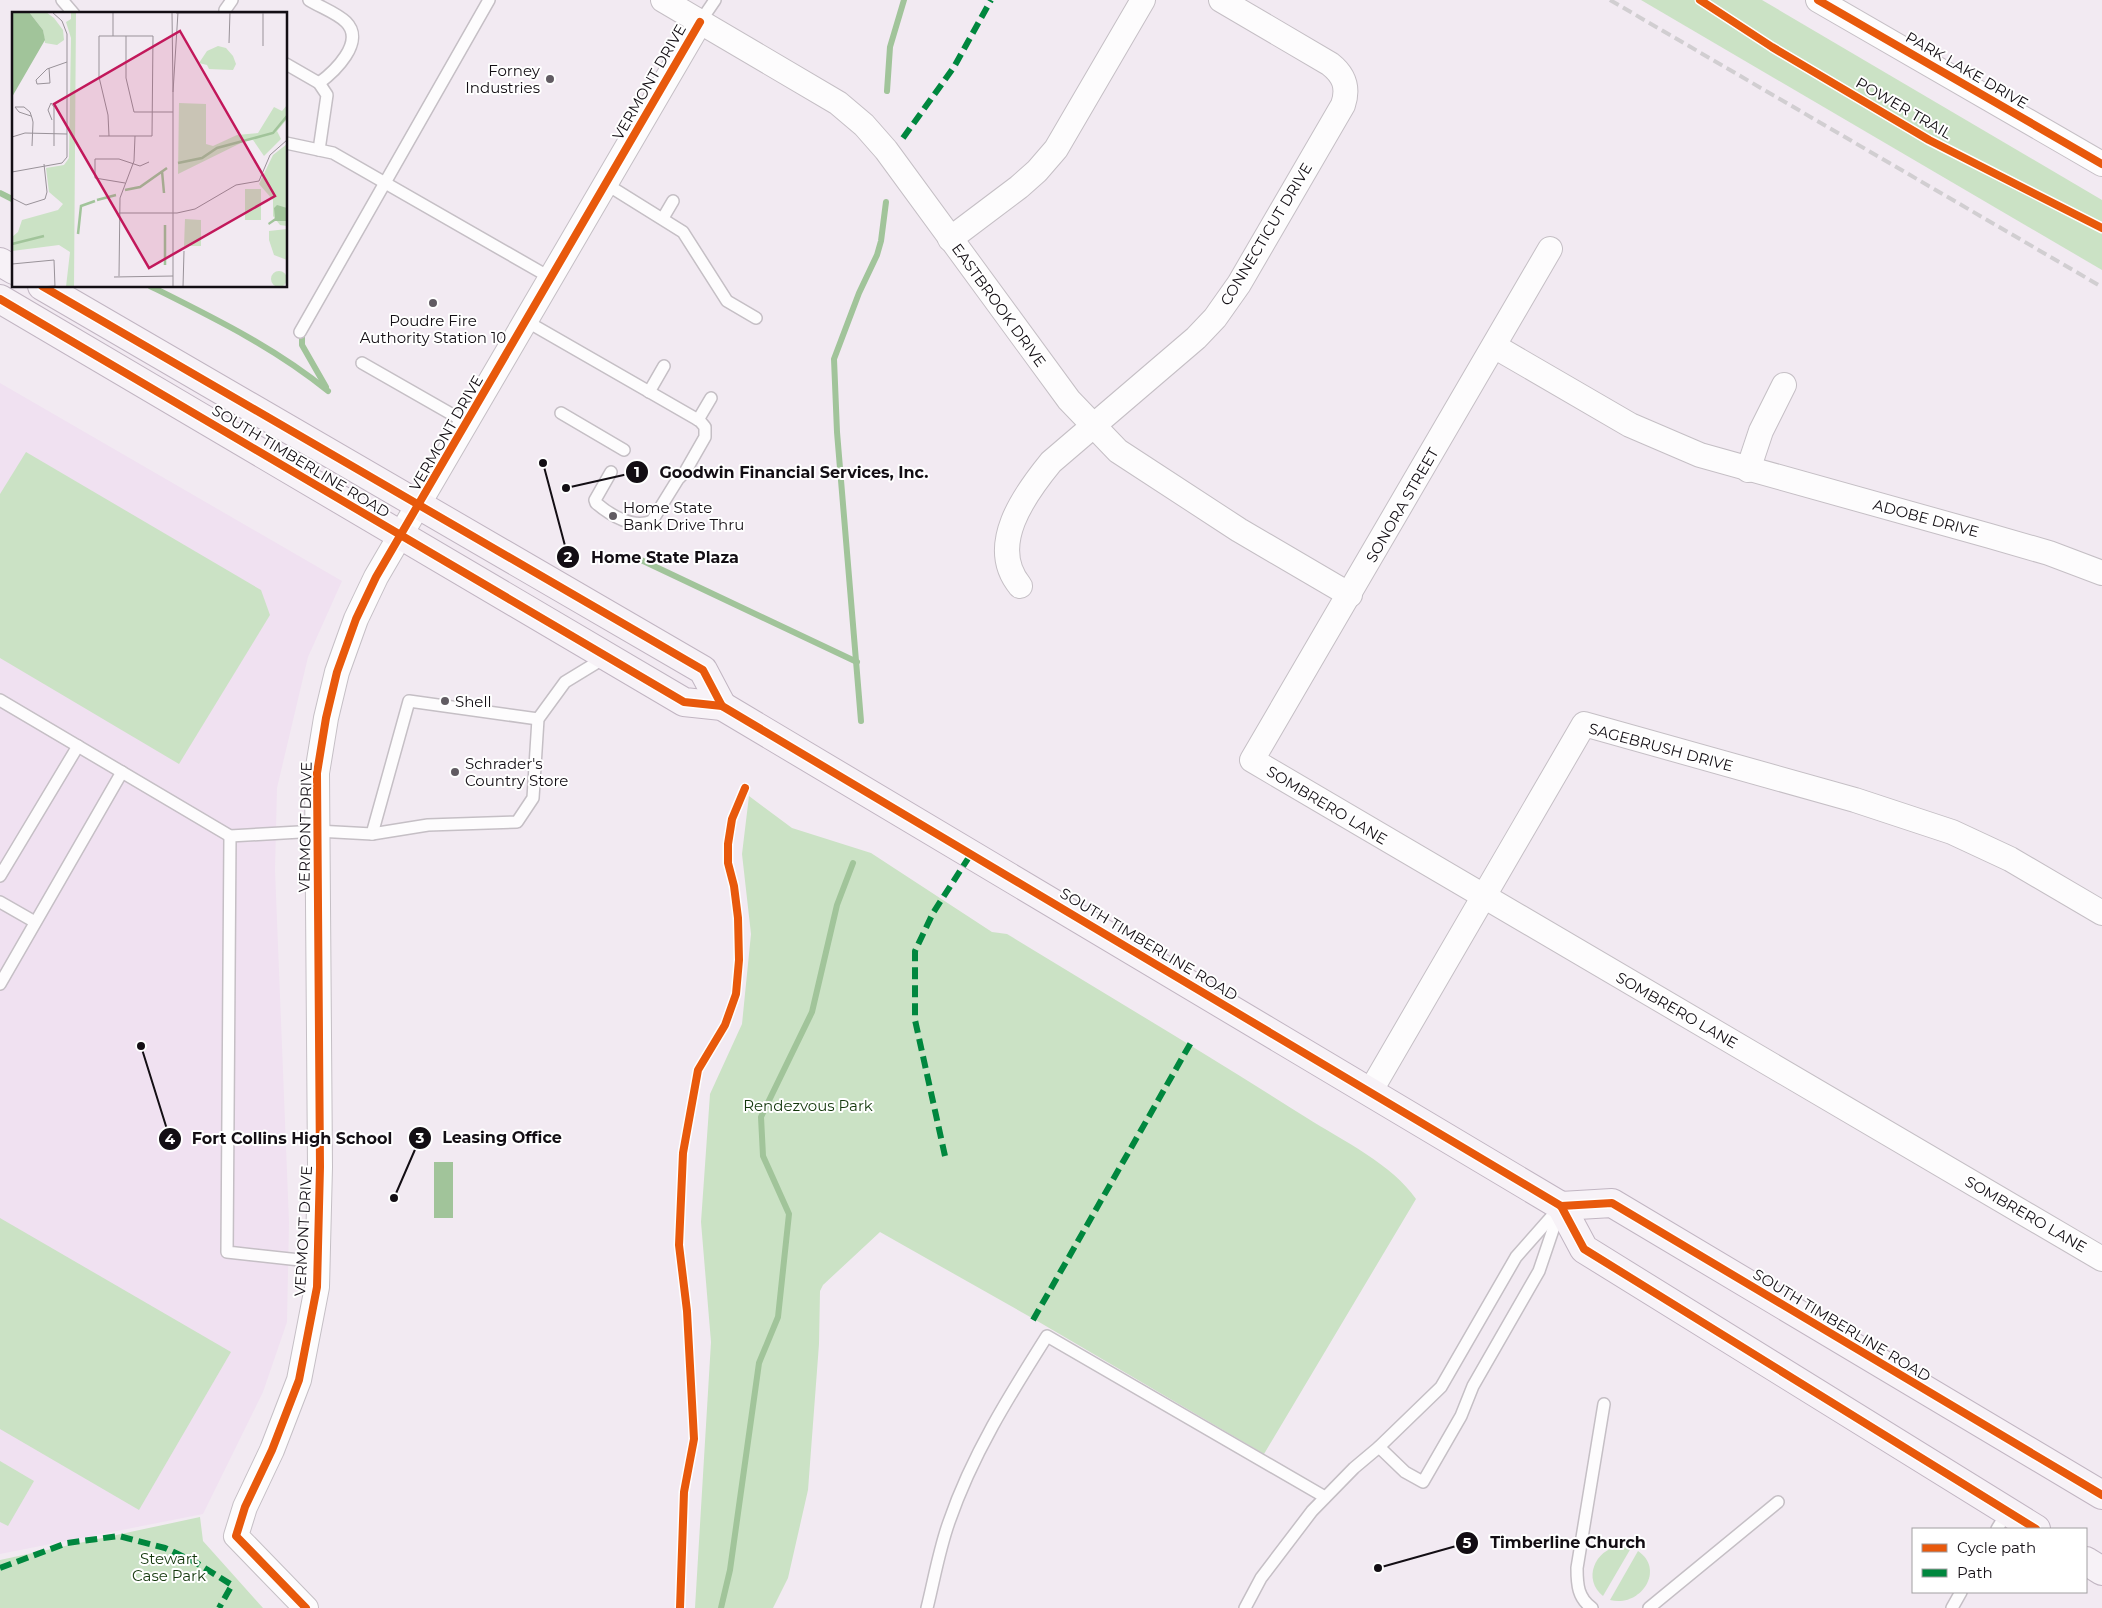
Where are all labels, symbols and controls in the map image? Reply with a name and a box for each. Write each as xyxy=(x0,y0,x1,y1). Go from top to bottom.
inset map xyxy=(12,12,288,288)
street label: VERMONT DRIVE xyxy=(608,21,690,143)
street label: PARK LAKE DRIVE xyxy=(1902,27,2032,113)
place label: Forney Industries xyxy=(465,61,541,97)
marker: Forney Industries xyxy=(544,73,556,85)
street label: POWER TRAIL xyxy=(1853,73,1956,143)
street label: CONNECTICUT DRIVE xyxy=(1216,159,1316,309)
street label: EASTBROOK DRIVE xyxy=(948,239,1050,371)
marker: Poudre Fire Authority Station 10 xyxy=(427,297,439,309)
place label: Poudre Fire Authority Station 10 xyxy=(360,311,506,347)
street label: VERMONT DRIVE xyxy=(405,372,487,494)
street label: SOUTH TIMBERLINE ROAD xyxy=(209,400,393,522)
street label: SONORA STREET xyxy=(1361,444,1443,566)
callout: Goodwin Financial Services, Inc. xyxy=(625,457,939,488)
text: 1 xyxy=(634,462,640,481)
text: Goodwin Financial Services, Inc. xyxy=(659,463,929,482)
street label: ADOBE DRIVE xyxy=(1871,495,1981,541)
place label: Home State Bank Drive Thru xyxy=(623,498,744,534)
marker: Home State Bank Drive Thru xyxy=(607,510,619,522)
callout: Home State Plaza xyxy=(556,542,749,573)
text: 2 xyxy=(564,547,573,566)
text: Home State Plaza xyxy=(591,548,739,567)
place label: Shell xyxy=(455,692,492,711)
marker: Shell xyxy=(439,695,451,707)
street label: SAGEBRUSH DRIVE xyxy=(1587,719,1735,775)
place label: Schrader's Country Store xyxy=(465,754,568,790)
street label: SOMBRERO LANE xyxy=(1263,761,1391,849)
street label: VERMONT DRIVE xyxy=(294,762,316,892)
marker: Schrader's Country Store xyxy=(449,766,461,778)
street label: SOUTH TIMBERLINE ROAD xyxy=(1057,883,1241,1005)
street label: SOMBRERO LANE xyxy=(1613,967,1741,1053)
park label: Rendezvous Park xyxy=(743,1096,873,1115)
callout: Leasing Office xyxy=(407,1122,572,1153)
callout: Fort Collins High School xyxy=(157,1123,403,1154)
text: 3 xyxy=(415,1128,425,1147)
text: Leasing Office xyxy=(442,1128,562,1147)
text: 4 xyxy=(165,1129,176,1148)
text: Fort Collins High School xyxy=(192,1129,392,1148)
street label: VERMONT DRIVE xyxy=(290,1165,316,1297)
street label: SOMBRERO LANE xyxy=(1962,1171,2090,1257)
street label: SOUTH TIMBERLINE ROAD xyxy=(1750,1264,1934,1386)
callout: Timberline Church xyxy=(1455,1527,1656,1558)
legend xyxy=(1912,1528,2087,1593)
text: 5 xyxy=(1463,1533,1472,1552)
text: Timberline Church xyxy=(1490,1533,1646,1552)
text: Cycle path xyxy=(1957,1538,2036,1557)
park label: Stewart Case Park xyxy=(132,1549,206,1585)
text: Path xyxy=(1957,1563,1993,1582)

